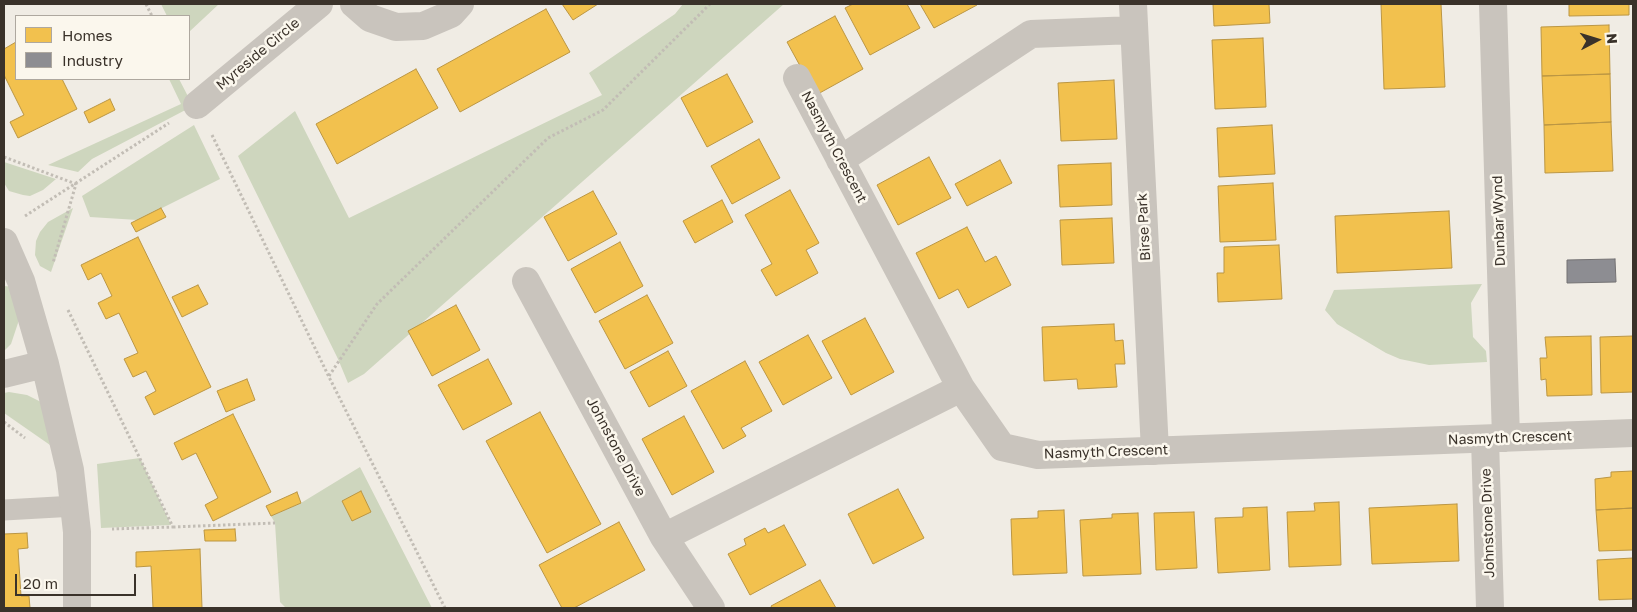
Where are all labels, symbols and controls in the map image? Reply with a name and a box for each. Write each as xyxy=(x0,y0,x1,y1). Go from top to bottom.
street label: Myreside Circle xyxy=(213,14,303,94)
legend xyxy=(15,15,190,80)
north arrow xyxy=(1572,15,1622,65)
text: Homes xyxy=(62,26,112,44)
text: N xyxy=(1604,33,1621,45)
text: Industry xyxy=(62,51,123,69)
street label: Nasmyth Crescent xyxy=(797,88,871,206)
street label: Dunbar Wynd xyxy=(1489,175,1509,267)
street label: Birse Park xyxy=(1134,193,1154,261)
street label: Johnstone Drive xyxy=(583,395,649,499)
street label: Nasmyth Crescent xyxy=(1448,427,1572,449)
street label: Nasmyth Crescent xyxy=(1044,441,1168,463)
street label: Johnstone Drive xyxy=(1478,468,1498,578)
scale bar xyxy=(18,564,139,596)
text: 20 m xyxy=(23,574,58,592)

